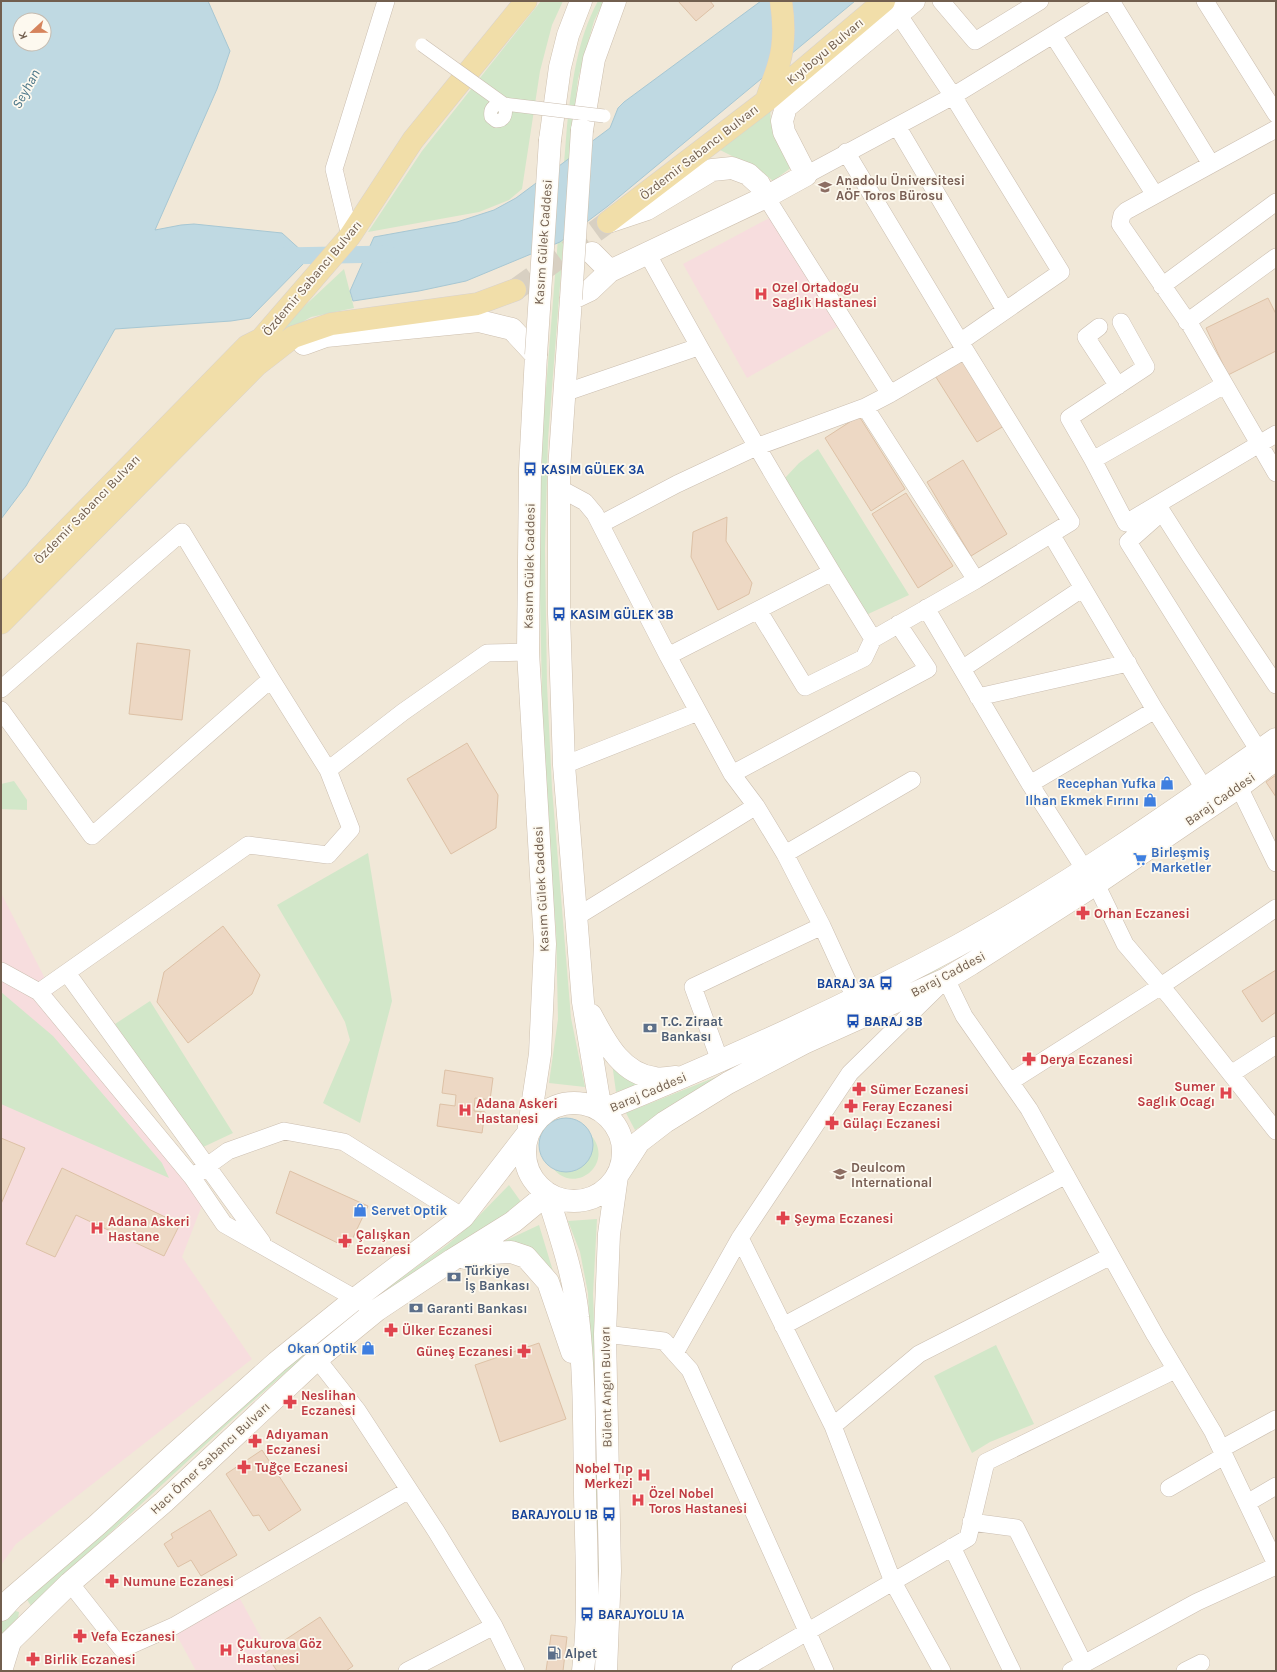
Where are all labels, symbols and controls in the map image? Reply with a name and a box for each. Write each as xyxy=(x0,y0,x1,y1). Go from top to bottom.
north arrow xyxy=(12,12,52,52)
street label: Kıyıboyu Bulvarı xyxy=(784,15,866,87)
text: K xyxy=(16,29,31,41)
water label: Seyhan xyxy=(8,66,44,112)
street label: Özdemir Sabancı Bulvarı xyxy=(636,100,761,203)
place label: Anadolu Üniversitesi AÖF Toros Bürosu xyxy=(836,173,965,203)
street label: Kasım Gülek Caddesi xyxy=(531,179,555,305)
school or university icon: Anadolu Üniversitesi AÖF Toros Bürosu xyxy=(817,179,833,195)
street label: Özdemir Sabancı Bulvarı xyxy=(259,217,365,339)
place label: Ozel Ortadogu Saglık Hastanesi xyxy=(772,280,877,310)
hospital icon: Ozel Ortadogu Saglık Hastanesi xyxy=(753,286,769,302)
street label: Özdemir Sabancı Bulvarı xyxy=(30,451,143,567)
bus stop icon: KASIM GÜLEK 3A xyxy=(522,461,538,477)
place label: KASIM GÜLEK 3A xyxy=(541,462,644,477)
street label: Kasım Gülek Caddesi xyxy=(520,503,538,629)
bus stop icon: KASIM GÜLEK 3B xyxy=(551,606,567,622)
place label: KASIM GÜLEK 3B xyxy=(570,607,674,622)
street label: Baraj Caddesi xyxy=(1182,769,1258,829)
shop icon: Recephan Yufka xyxy=(1159,775,1175,791)
place label: Recephan Yufka xyxy=(1057,776,1156,791)
shop icon: Ilhan Ekmek Fırını xyxy=(1142,792,1158,808)
place label: Ilhan Ekmek Fırını xyxy=(1025,793,1139,808)
street label: Kasım Gülek Caddesi xyxy=(530,826,552,952)
place label: Birleşmiş Marketler xyxy=(1151,845,1212,875)
supermarket icon: Birleşmiş Marketler xyxy=(1132,851,1148,867)
pharmacy icon: Orhan Eczanesi xyxy=(1075,905,1091,921)
place label: Orhan Eczanesi xyxy=(1094,906,1190,921)
street label: Baraj Caddesi xyxy=(908,948,988,1000)
bus stop icon: BARAJ 3A xyxy=(878,975,894,991)
place label: BARAJ 3A xyxy=(817,976,875,991)
bus stop icon: BARAJ 3B xyxy=(845,1013,861,1029)
place label: T.C. Ziraat Bankası xyxy=(661,1014,723,1044)
place label: BARAJ 3B xyxy=(864,1014,923,1029)
bank icon: T.C. Ziraat Bankası xyxy=(642,1020,658,1036)
pharmacy icon: Derya Eczanesi xyxy=(1021,1051,1037,1067)
place label: Derya Eczanesi xyxy=(1040,1052,1133,1067)
street label: Baraj Caddesi xyxy=(607,1069,689,1115)
place label: Sumer Saglık Ocagı xyxy=(1137,1079,1216,1109)
pharmacy icon: Sümer Eczanesi xyxy=(851,1081,867,1097)
place label: Sümer Eczanesi xyxy=(870,1082,969,1097)
hospital icon: Sumer Saglık Ocagı xyxy=(1218,1085,1234,1101)
place label: Adana Askeri Hastanesi xyxy=(476,1096,558,1126)
pharmacy icon: Feray Eczanesi xyxy=(843,1098,859,1114)
place label: Feray Eczanesi xyxy=(862,1099,953,1114)
hospital icon: Adana Askeri Hastanesi xyxy=(457,1102,473,1118)
pharmacy icon: Gülaçı Eczanesi xyxy=(824,1115,840,1131)
place label: Gülaçı Eczanesi xyxy=(843,1116,941,1131)
place label: Deulcom International xyxy=(851,1160,932,1190)
school or university icon: Deulcom International xyxy=(832,1166,848,1182)
shop icon: Servet Optik xyxy=(352,1202,368,1218)
place label: Servet Optik xyxy=(371,1203,448,1218)
pharmacy icon: Şeyma Eczanesi xyxy=(775,1210,791,1226)
place label: Şeyma Eczanesi xyxy=(794,1211,894,1226)
place label: Adana Askeri Hastane xyxy=(108,1214,190,1244)
hospital icon: Adana Askeri Hastane xyxy=(89,1220,105,1236)
place label: Çalışkan Eczanesi xyxy=(356,1227,411,1257)
pharmacy icon: Çalışkan Eczanesi xyxy=(337,1233,353,1249)
place label: Türkiye İş Bankası xyxy=(465,1263,530,1293)
bank icon: Türkiye İş Bankası xyxy=(446,1269,462,1285)
bank icon: Garanti Bankası xyxy=(408,1300,424,1316)
place label: Garanti Bankası xyxy=(427,1301,527,1316)
pharmacy icon: Ülker Eczanesi xyxy=(383,1322,399,1338)
place label: Ülker Eczanesi xyxy=(402,1323,493,1338)
street label: Bülent Angın Bulvarı xyxy=(597,1326,615,1448)
shop icon: Okan Optik xyxy=(360,1340,376,1356)
place label: Okan Optik xyxy=(288,1341,357,1356)
pharmacy icon: Güneş Eczanesi xyxy=(516,1343,532,1359)
place label: Güneş Eczanesi xyxy=(416,1344,513,1359)
place label: Neslihan Eczanesi xyxy=(301,1388,356,1418)
pharmacy icon: Neslihan Eczanesi xyxy=(282,1394,298,1410)
street label: Hacı Ömer Sabancı Bulvarı xyxy=(147,1398,273,1517)
place label: Adıyaman Eczanesi xyxy=(266,1427,329,1457)
pharmacy icon: Adıyaman Eczanesi xyxy=(247,1433,263,1449)
pharmacy icon: Tuğçe Eczanesi xyxy=(236,1459,252,1475)
place label: Tuğçe Eczanesi xyxy=(255,1460,348,1475)
place label: Nobel Tıp Merkezi xyxy=(575,1461,633,1491)
hospital icon: Nobel Tıp Merkezi xyxy=(636,1467,652,1483)
place label: Özel Nobel Toros Hastanesi xyxy=(649,1486,747,1516)
hospital icon: Özel Nobel Toros Hastanesi xyxy=(630,1492,646,1508)
bus stop icon: BARAJYOLU 1B xyxy=(601,1506,617,1522)
place label: BARAJYOLU 1B xyxy=(511,1507,598,1522)
pharmacy icon: Numune Eczanesi xyxy=(104,1573,120,1589)
place label: Numune Eczanesi xyxy=(123,1574,234,1589)
bus stop icon: BARAJYOLU 1A xyxy=(579,1606,595,1622)
place label: BARAJYOLU 1A xyxy=(598,1607,685,1622)
pharmacy icon: Vefa Eczanesi xyxy=(72,1628,88,1644)
place label: Vefa Eczanesi xyxy=(91,1629,176,1644)
place label: Çukurova Göz Hastanesi xyxy=(237,1636,322,1666)
hospital icon: Çukurova Göz Hastanesi xyxy=(218,1642,234,1658)
fuel station icon: Alpet xyxy=(546,1645,562,1661)
place label: Alpet xyxy=(565,1646,597,1661)
pharmacy icon: Birlik Eczanesi xyxy=(25,1651,41,1667)
place label: Birlik Eczanesi xyxy=(44,1652,136,1667)

